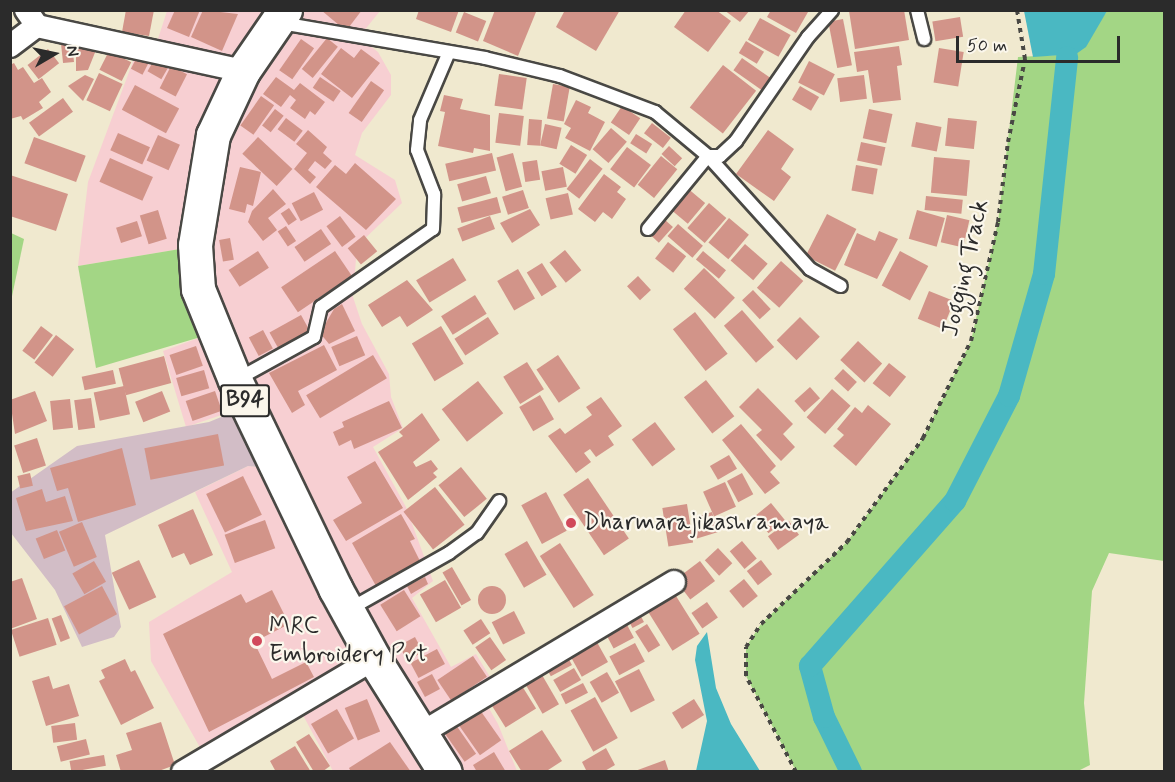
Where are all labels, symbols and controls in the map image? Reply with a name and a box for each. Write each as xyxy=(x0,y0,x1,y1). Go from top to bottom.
north arrow xyxy=(24,24,84,84)
scale bar xyxy=(959,24,1122,62)
text: 50 m xyxy=(967,34,1007,58)
text: N xyxy=(61,44,83,58)
street label: Jogging Track xyxy=(937,198,995,338)
road number: B94 xyxy=(220,382,270,420)
place label: Dharmarajikashramaya xyxy=(583,509,829,537)
marker: Dharmarajikashramaya xyxy=(564,516,578,530)
place label: MRC Embroidery Pvt xyxy=(269,613,428,669)
marker: MRC Embroidery Pvt xyxy=(250,634,264,648)

